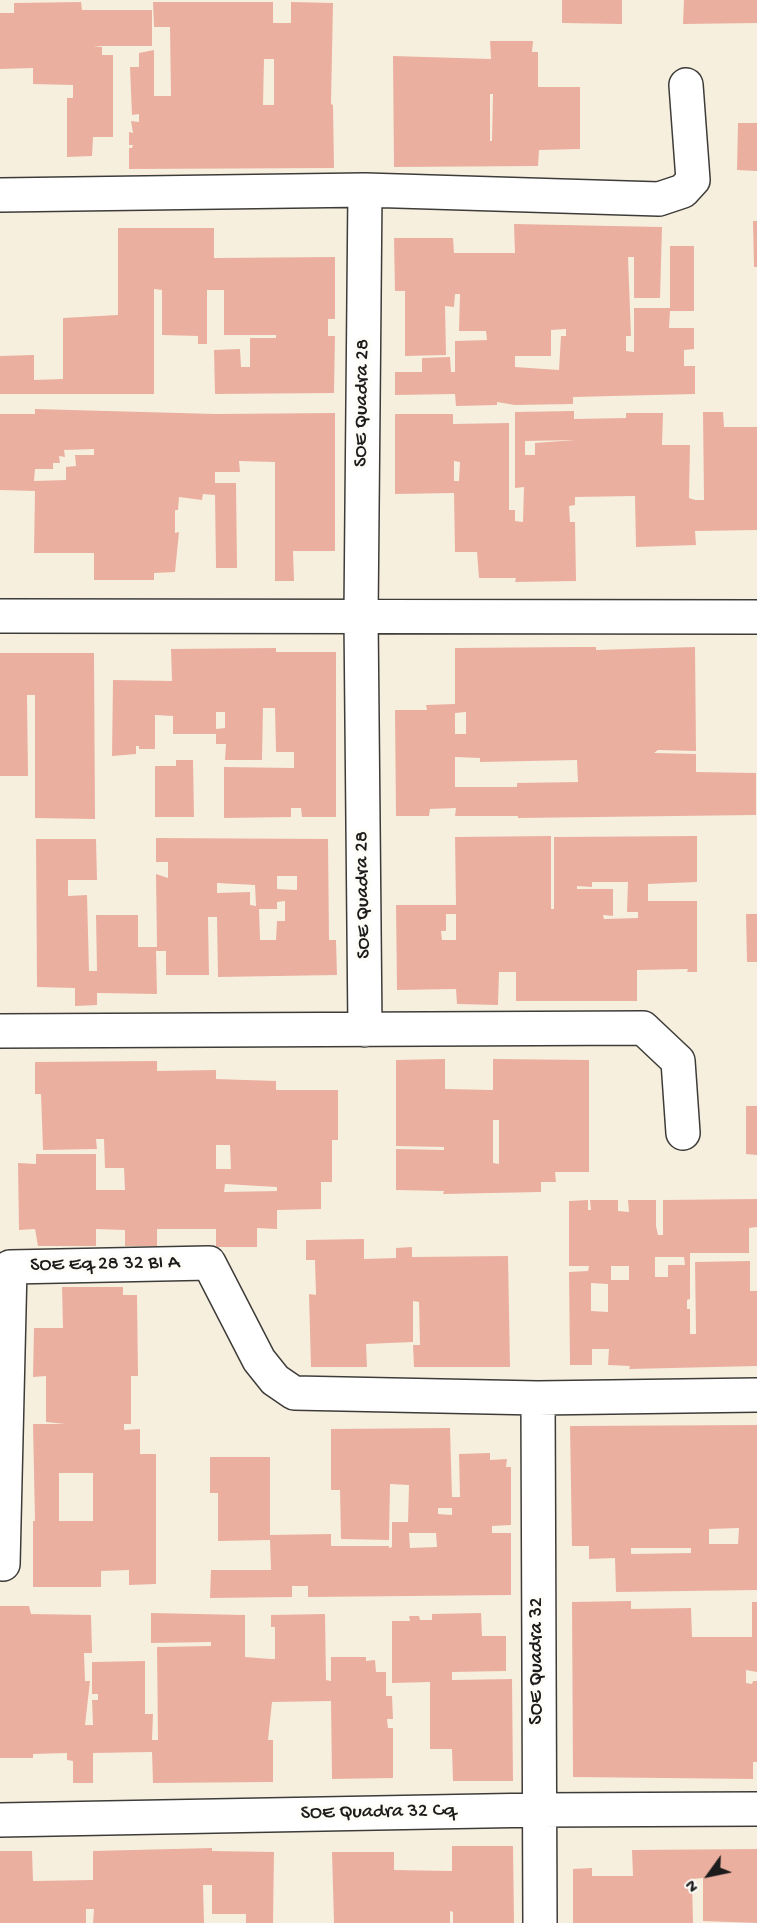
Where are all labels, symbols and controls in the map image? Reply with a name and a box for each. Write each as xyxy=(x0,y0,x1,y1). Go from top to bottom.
street label: SOE Quadra 28 xyxy=(350,339,376,467)
street label: SOE Quadra 28 xyxy=(351,831,377,959)
street label: SOE Eq 28 32 BI A xyxy=(30,1252,180,1278)
street label: SOE Quadra 32 xyxy=(526,1597,550,1725)
street label: SOE Quadra 32 Cq xyxy=(300,1800,456,1826)
north arrow xyxy=(679,1845,739,1905)
text: N xyxy=(683,1876,704,1895)

